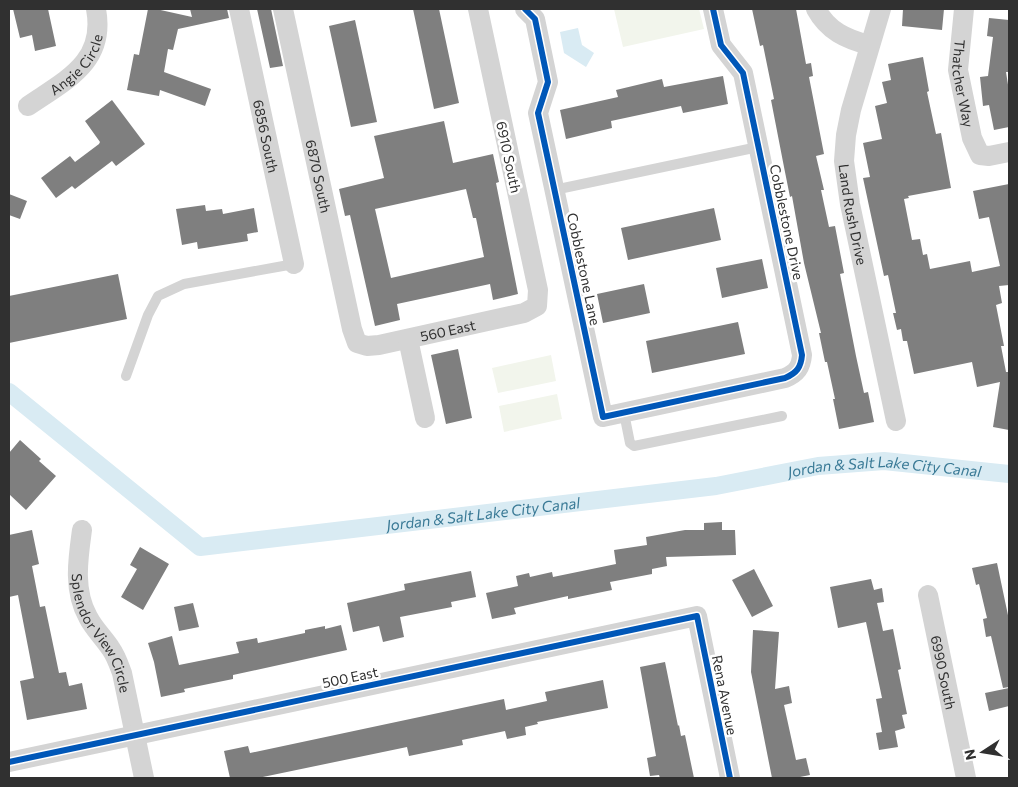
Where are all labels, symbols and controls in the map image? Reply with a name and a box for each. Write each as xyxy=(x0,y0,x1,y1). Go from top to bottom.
street label: Angie Circle xyxy=(46,33,105,98)
street label: Thatcher Way xyxy=(950,39,978,129)
street label: 6856 South xyxy=(250,98,283,174)
street label: 6910 South xyxy=(493,120,525,194)
street label: 6870 South xyxy=(303,138,335,214)
street label: Cobblestone Drive xyxy=(766,163,808,281)
street label: Land Rush Drive xyxy=(836,163,871,266)
street label: Cobblestone Lane xyxy=(564,211,604,327)
street label: 560 East xyxy=(418,315,477,344)
water label: Jordan & Salt Lake City Canal xyxy=(784,452,983,481)
water label: Jordan & Salt Lake City Canal xyxy=(383,493,582,534)
street label: Splendor View Circle xyxy=(69,573,134,694)
street label: 6990 South xyxy=(928,634,960,711)
street label: Rena Avenue xyxy=(709,654,741,736)
street label: 500 East xyxy=(321,663,380,691)
north arrow xyxy=(958,727,1008,777)
text: N xyxy=(960,748,979,762)

